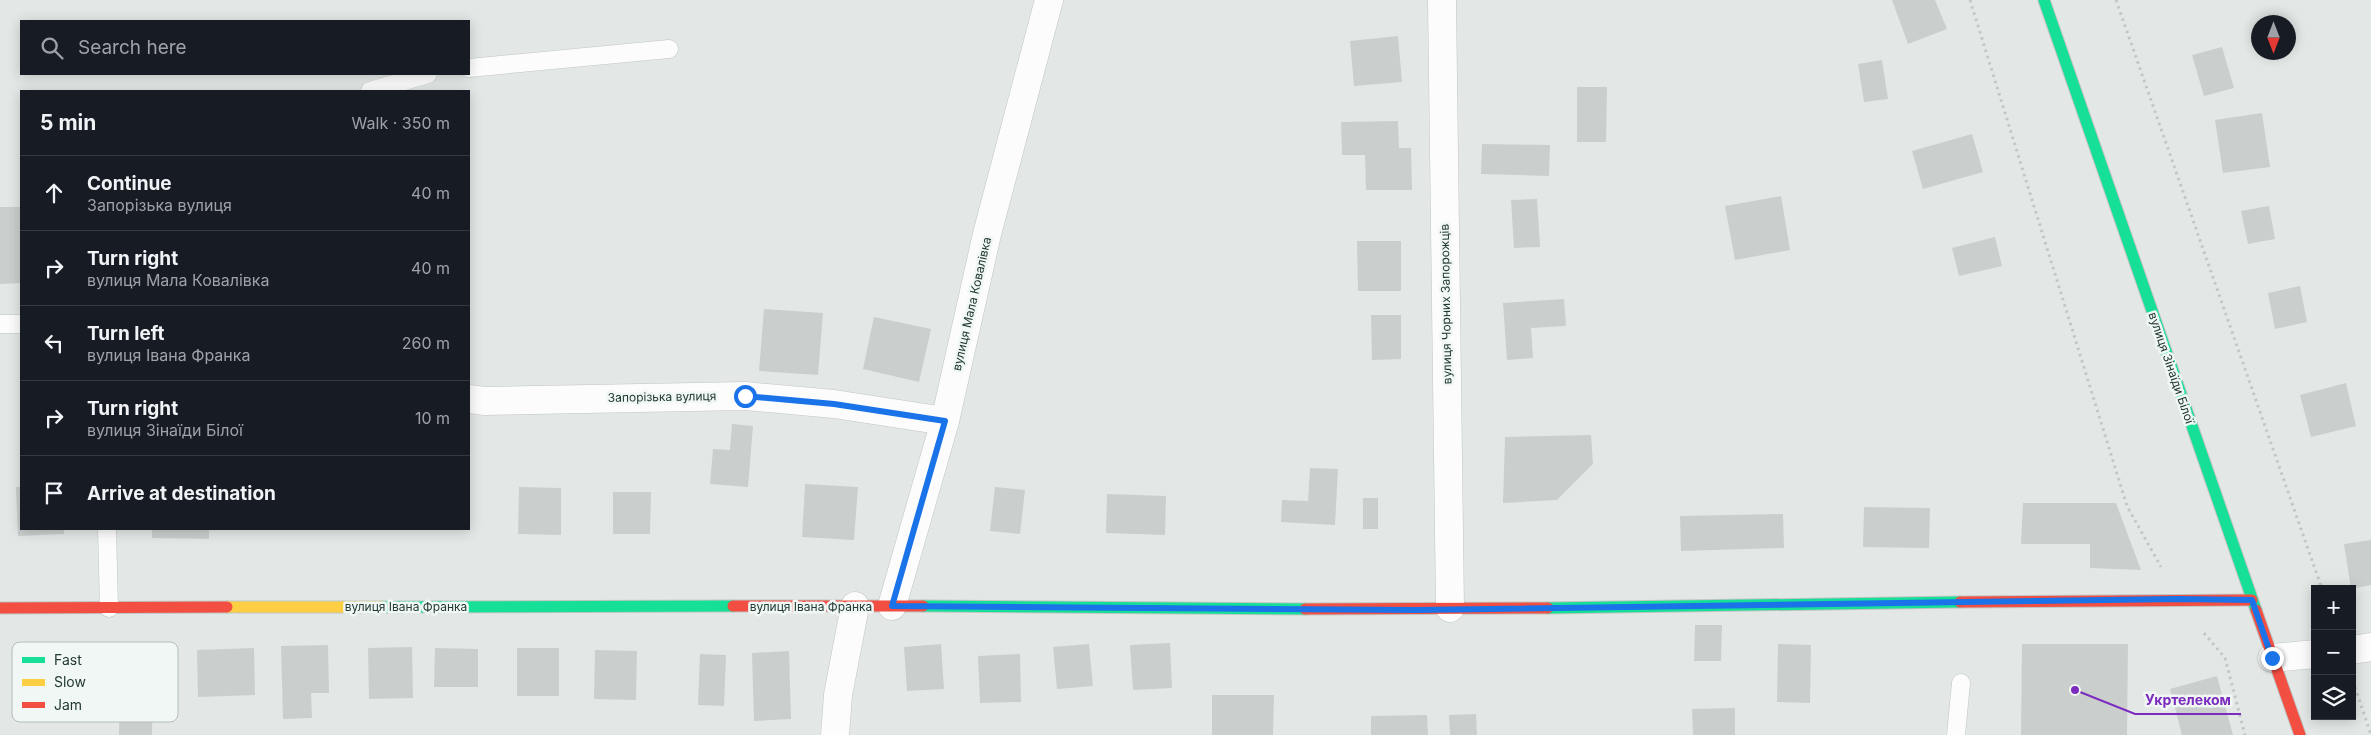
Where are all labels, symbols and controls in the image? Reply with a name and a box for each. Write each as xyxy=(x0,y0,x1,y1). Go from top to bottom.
north arrow xyxy=(2251,15,2296,60)
search box xyxy=(20,20,470,75)
icon: search xyxy=(38,34,66,62)
text: Search here xyxy=(78,36,187,59)
text: 5 min xyxy=(40,110,96,135)
text: Walk · 350 m xyxy=(352,113,450,133)
text: Continue xyxy=(87,172,172,195)
icon: ahead xyxy=(40,179,68,207)
text: 40 m xyxy=(411,183,450,203)
text: Запорізька вулиця xyxy=(87,195,232,215)
street label: вулиця Чорних Запорожців xyxy=(1437,223,1454,384)
street label: вулиця Мала Ковалівка xyxy=(949,236,994,372)
text: Turn right xyxy=(87,247,178,270)
icon: right xyxy=(40,254,68,282)
text: 40 m xyxy=(411,258,450,278)
text: вулиця Мала Ковалівка xyxy=(87,270,270,290)
street label: вулиця Зінаїди Білої xyxy=(2145,310,2198,427)
text: Turn left xyxy=(87,322,165,345)
icon: left xyxy=(40,329,68,357)
text: 260 m xyxy=(402,333,450,353)
text: вулиця Івана Франка xyxy=(87,345,250,365)
route start xyxy=(734,385,757,408)
street label: Запорізька вулиця xyxy=(608,388,716,405)
text: Turn right xyxy=(87,397,178,420)
icon: right xyxy=(40,404,68,432)
text: 10 m xyxy=(415,408,450,428)
text: вулиця Зінаїди Білої xyxy=(87,420,243,440)
icon: arrive xyxy=(40,479,68,507)
text: Arrive at destination xyxy=(87,482,276,505)
map controls xyxy=(2311,585,2356,720)
button: + xyxy=(2311,585,2356,630)
street label: вулиця Івана Франка xyxy=(345,599,467,614)
street label: вулиця Івана Франка xyxy=(750,599,872,614)
button: − xyxy=(2311,630,2356,675)
legend xyxy=(12,642,178,722)
route end xyxy=(2261,647,2284,670)
text: Fast xyxy=(54,651,82,668)
text: Slow xyxy=(54,673,86,690)
button: layers xyxy=(2311,675,2356,720)
callout: Укртелеком xyxy=(2135,685,2241,714)
text: Укртелеком xyxy=(2145,691,2231,708)
text: Jam xyxy=(54,696,82,713)

